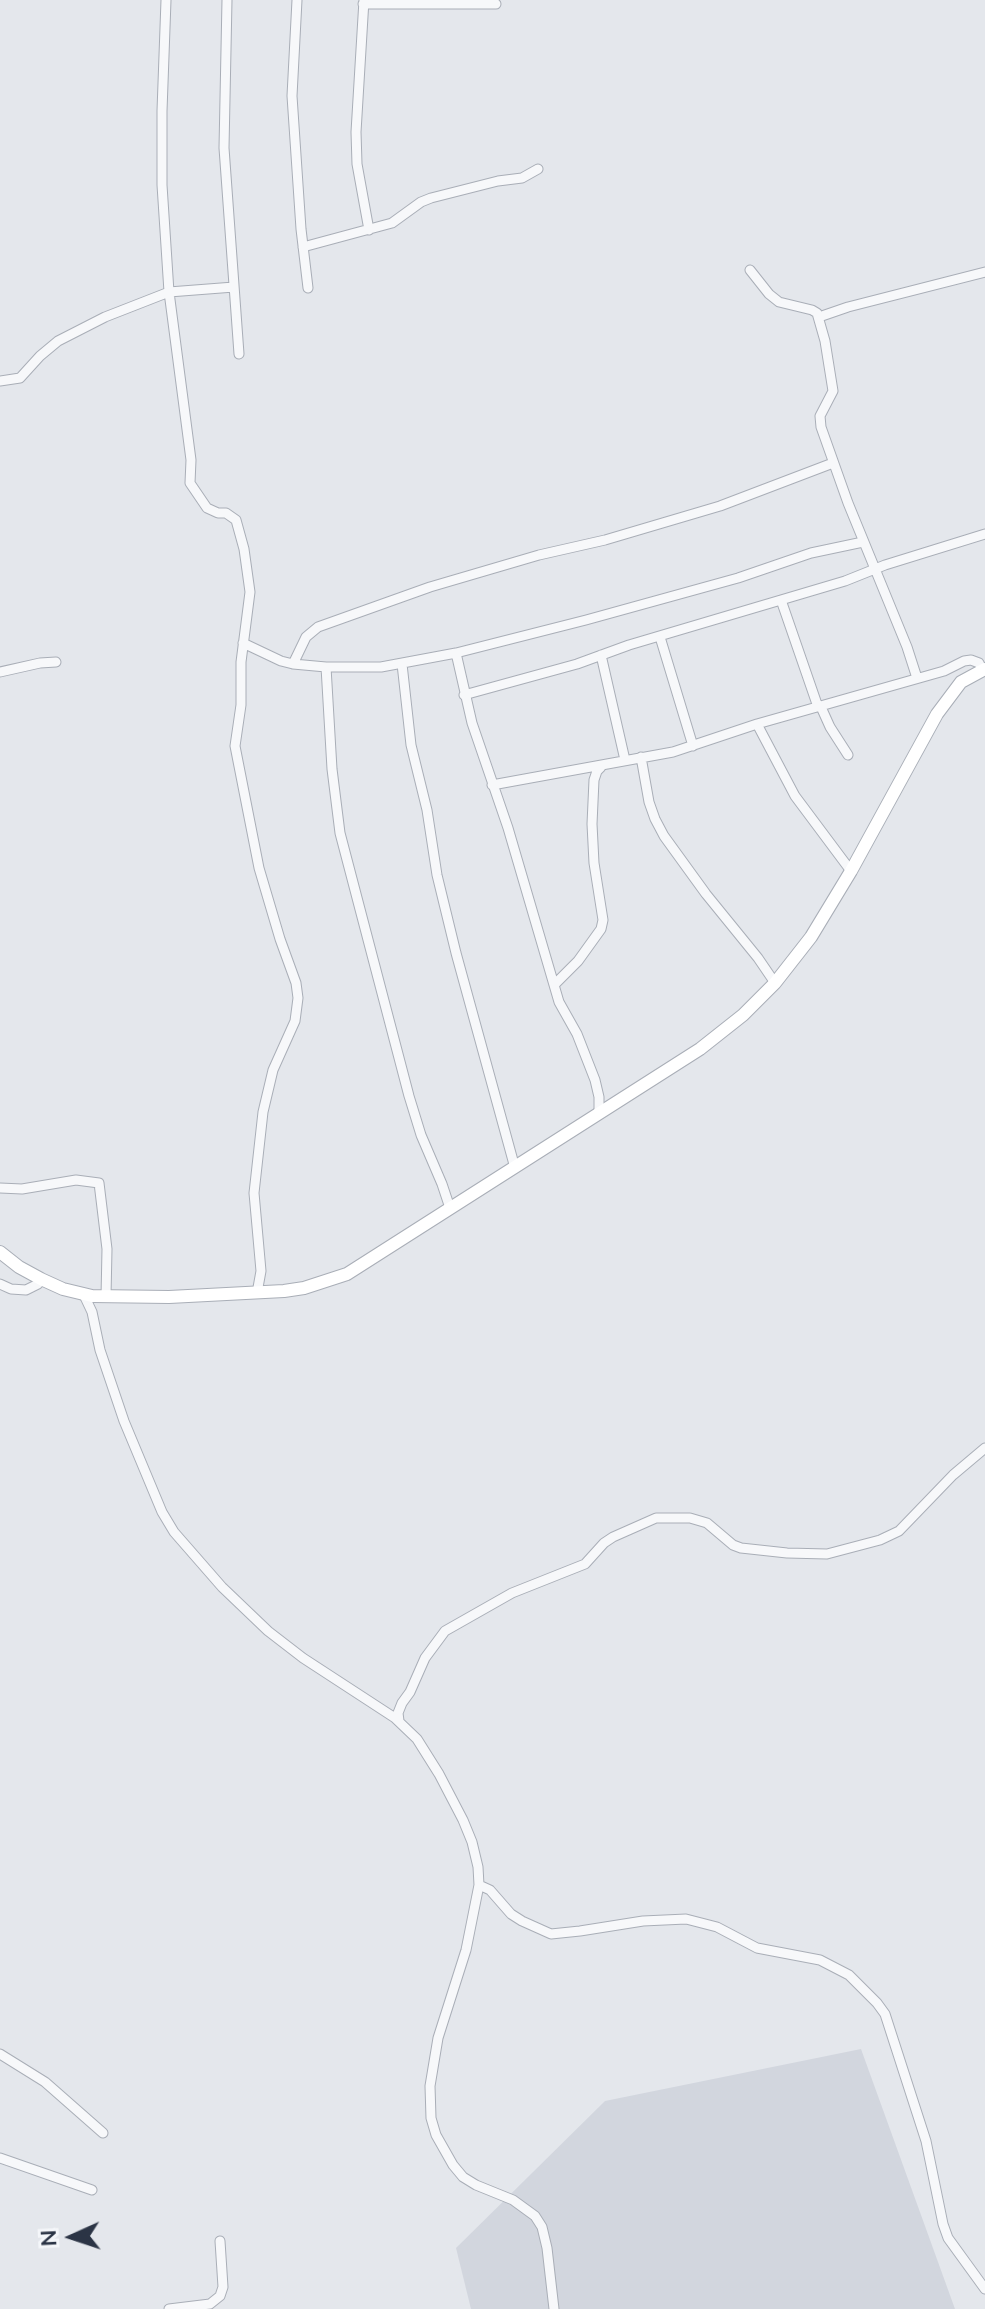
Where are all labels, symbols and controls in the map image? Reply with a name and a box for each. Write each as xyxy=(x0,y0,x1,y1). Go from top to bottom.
north arrow xyxy=(32,2197,112,2277)
text: N xyxy=(34,2229,62,2247)

